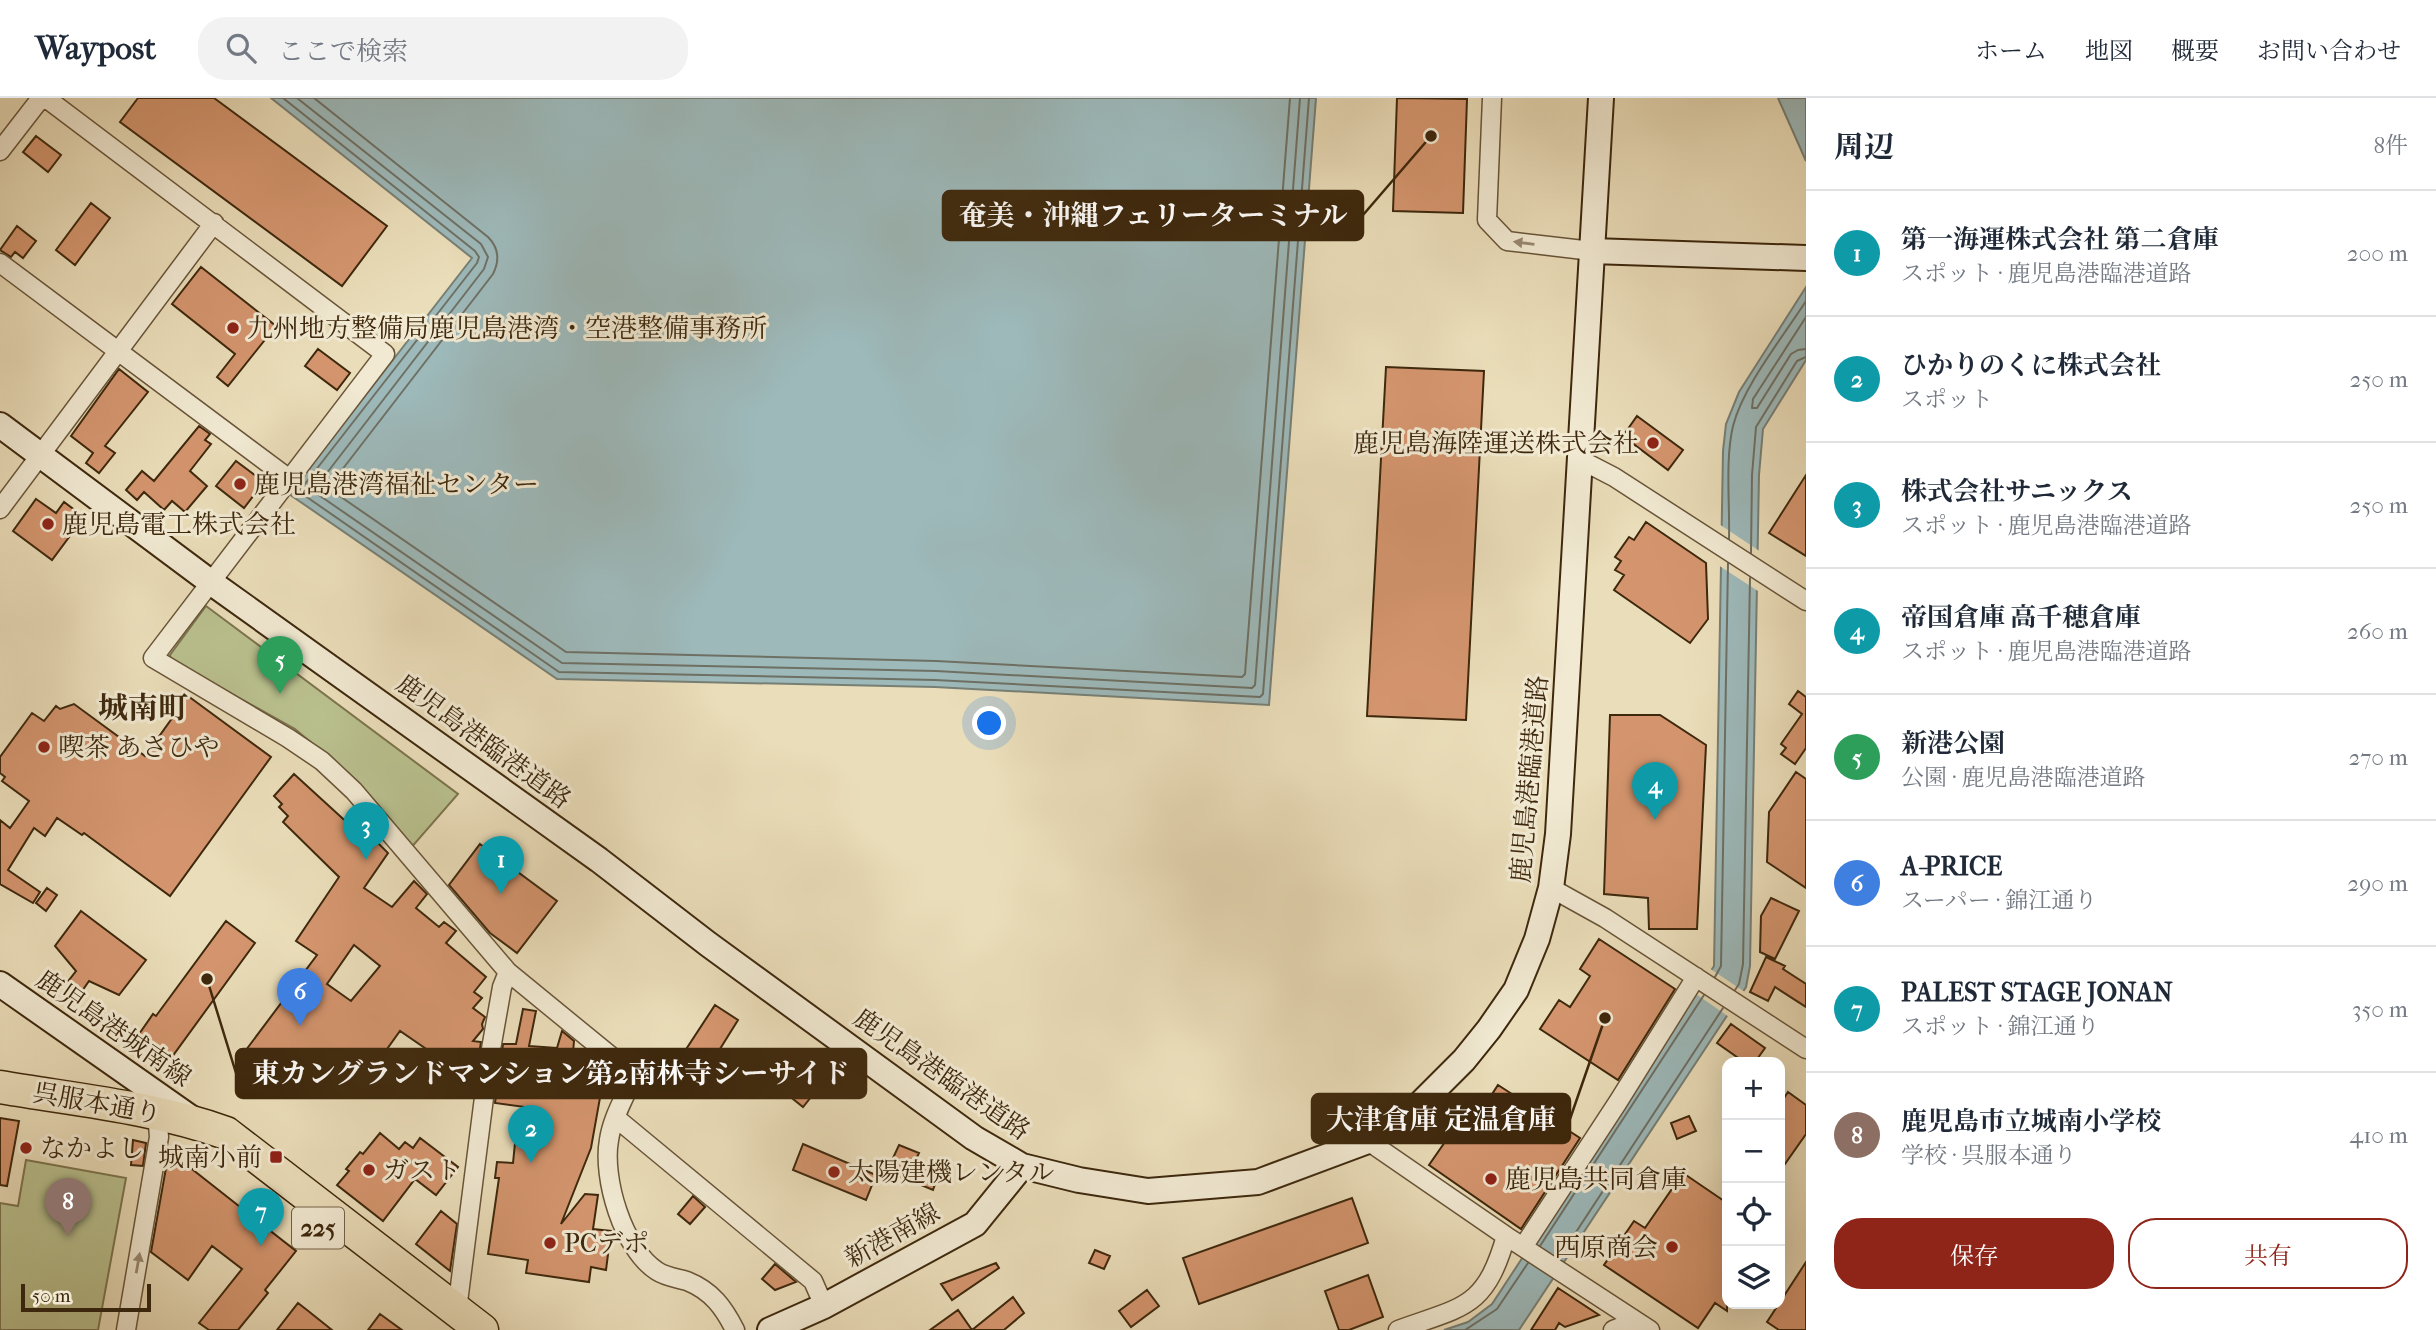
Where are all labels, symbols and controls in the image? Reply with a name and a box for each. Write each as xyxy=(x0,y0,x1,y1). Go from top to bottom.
search box xyxy=(198,17,688,80)
text: Waypost xyxy=(35,29,156,68)
icon: search xyxy=(222,29,260,67)
text: ここで検索 xyxy=(278,36,408,67)
text: ホーム xyxy=(1975,37,2047,65)
text: 地図 xyxy=(2085,37,2133,65)
text: 概要 xyxy=(2171,37,2219,65)
text: お問い合わせ xyxy=(2257,37,2401,65)
text: 周辺 xyxy=(1834,130,1894,165)
text: 8件 xyxy=(2373,132,2408,159)
callout: 奄美・沖縄フェリーターミナル xyxy=(943,191,1363,240)
text: 奄美・沖縄フェリーターミナル xyxy=(958,199,1348,232)
text: 第一海運株式会社 第二倉庫 xyxy=(1901,224,2219,255)
one-way arrow xyxy=(1513,237,1535,248)
text: 1 xyxy=(1853,240,1861,267)
text: 200 m xyxy=(2347,240,2408,267)
text: スポット · 鹿児島港臨港道路 xyxy=(1901,260,2192,287)
place label: 九州地方整備局鹿児島港湾・空港整備事務所 xyxy=(247,313,767,344)
marker: 九州地方整備局鹿児島港湾・空港整備事務所 xyxy=(225,320,241,336)
text: ひかりのくに株式会社 xyxy=(1901,350,2161,381)
text: 2 xyxy=(1851,366,1863,393)
text: 250 m xyxy=(2350,366,2408,393)
text: スポット xyxy=(1901,386,1993,413)
place label: 鹿児島海陸運送株式会社 xyxy=(1353,428,1639,459)
marker: 鹿児島海陸運送株式会社 xyxy=(1645,435,1661,451)
place label: 鹿児島港湾福祉センター xyxy=(254,469,539,500)
marker: 鹿児島港湾福祉センター xyxy=(232,476,248,492)
text: 株式会社サニックス xyxy=(1901,476,2133,507)
text: 3 xyxy=(1852,492,1862,519)
text: 250 m xyxy=(2350,492,2408,519)
place label: 鹿児島電工株式会社 xyxy=(62,509,296,540)
text: スポット · 鹿児島港臨港道路 xyxy=(1901,512,2192,539)
marker: 鹿児島電工株式会社 xyxy=(40,516,56,532)
text: 帝国倉庫 高千穂倉庫 xyxy=(1901,602,2141,633)
text: 4 xyxy=(1850,618,1864,645)
text: 260 m xyxy=(2347,618,2408,645)
pin: 5 xyxy=(257,636,303,694)
text: スポット · 鹿児島港臨港道路 xyxy=(1901,638,2192,665)
street label: 鹿児島港臨港道路 xyxy=(390,668,577,815)
street label: 鹿児島港臨港道路 xyxy=(1505,674,1554,884)
district label: 城南町 xyxy=(98,691,188,726)
your location xyxy=(972,706,1006,740)
text: 新港公園 xyxy=(1901,728,2005,759)
place label: 喫茶 あさひや xyxy=(58,732,220,763)
marker: 喫茶 あさひや xyxy=(36,739,52,755)
text: 5 xyxy=(1852,744,1862,771)
text: 270 m xyxy=(2348,744,2408,771)
pin: 4 xyxy=(1632,762,1678,820)
text: 公園 · 鹿児島港臨港道路 xyxy=(1901,764,2146,791)
pin: 3 xyxy=(343,802,389,860)
pin: 1 xyxy=(478,836,524,894)
text: A-PRICE xyxy=(1901,851,2002,882)
text: 6 xyxy=(1851,870,1863,897)
text: 290 m xyxy=(2347,870,2408,897)
text: スーパー · 錦江通り xyxy=(1901,887,2097,914)
street label: 鹿児島港城南線 xyxy=(30,964,197,1093)
pin: 6 xyxy=(277,968,323,1026)
text: PALEST STAGE JONAN xyxy=(1901,977,2173,1008)
text: 7 xyxy=(1851,996,1863,1023)
text: 350 m xyxy=(2352,996,2408,1023)
street label: 鹿児島港臨港道路 xyxy=(848,1002,1036,1147)
text: スポット · 錦江通り xyxy=(1901,1013,2100,1040)
callout: 東カングランドマンション第2南林寺シーサイド xyxy=(236,1049,866,1098)
text: 東カングランドマンション第2南林寺シーサイド xyxy=(252,1057,850,1090)
map controls xyxy=(1722,1057,1785,1309)
button: + xyxy=(1722,1057,1785,1120)
street label: 呉服本通り xyxy=(30,1077,164,1130)
callout: 大津倉庫 定温倉庫 xyxy=(1312,1094,1570,1143)
text: 大津倉庫 定温倉庫 xyxy=(1326,1103,1556,1136)
pin: 2 xyxy=(508,1105,554,1163)
text: 鹿児島市立城南小学校 xyxy=(1901,1106,2161,1137)
button: − xyxy=(1722,1120,1785,1183)
text: 8 xyxy=(1851,1122,1863,1149)
text: 410 m xyxy=(2350,1122,2408,1149)
place label: なかよし xyxy=(40,1133,144,1164)
marker: なかよし xyxy=(18,1140,34,1156)
place label: 城南小前 xyxy=(158,1142,262,1173)
text: 学校 · 呉服本通り xyxy=(1901,1142,2077,1169)
marker: 城南小前 xyxy=(268,1149,284,1165)
place label: ガスト xyxy=(383,1155,461,1186)
place label: 太陽建機レンタル xyxy=(848,1157,1054,1188)
marker: ガスト xyxy=(361,1162,377,1178)
marker: 太陽建機レンタル xyxy=(826,1164,842,1180)
place label: 鹿児島共同倉庫 xyxy=(1505,1164,1687,1195)
marker: 鹿児島共同倉庫 xyxy=(1483,1171,1499,1187)
pin: 8 xyxy=(45,1178,91,1236)
button: locate xyxy=(1722,1183,1785,1246)
pin: 7 xyxy=(238,1188,284,1246)
street label: 新港南線 xyxy=(839,1197,945,1274)
road number: 225 xyxy=(292,1208,344,1248)
button: 保存 xyxy=(1834,1218,2114,1289)
button: 共有 xyxy=(2128,1218,2408,1289)
place label: PCデポ xyxy=(564,1228,649,1259)
place label: 西原商会 xyxy=(1554,1232,1658,1263)
marker: PCデポ xyxy=(542,1235,558,1251)
marker: 西原商会 xyxy=(1664,1239,1680,1255)
button: layers xyxy=(1722,1246,1785,1309)
one-way arrow xyxy=(133,1252,144,1274)
scale bar xyxy=(21,1281,150,1313)
text: 50 m xyxy=(32,1285,71,1307)

